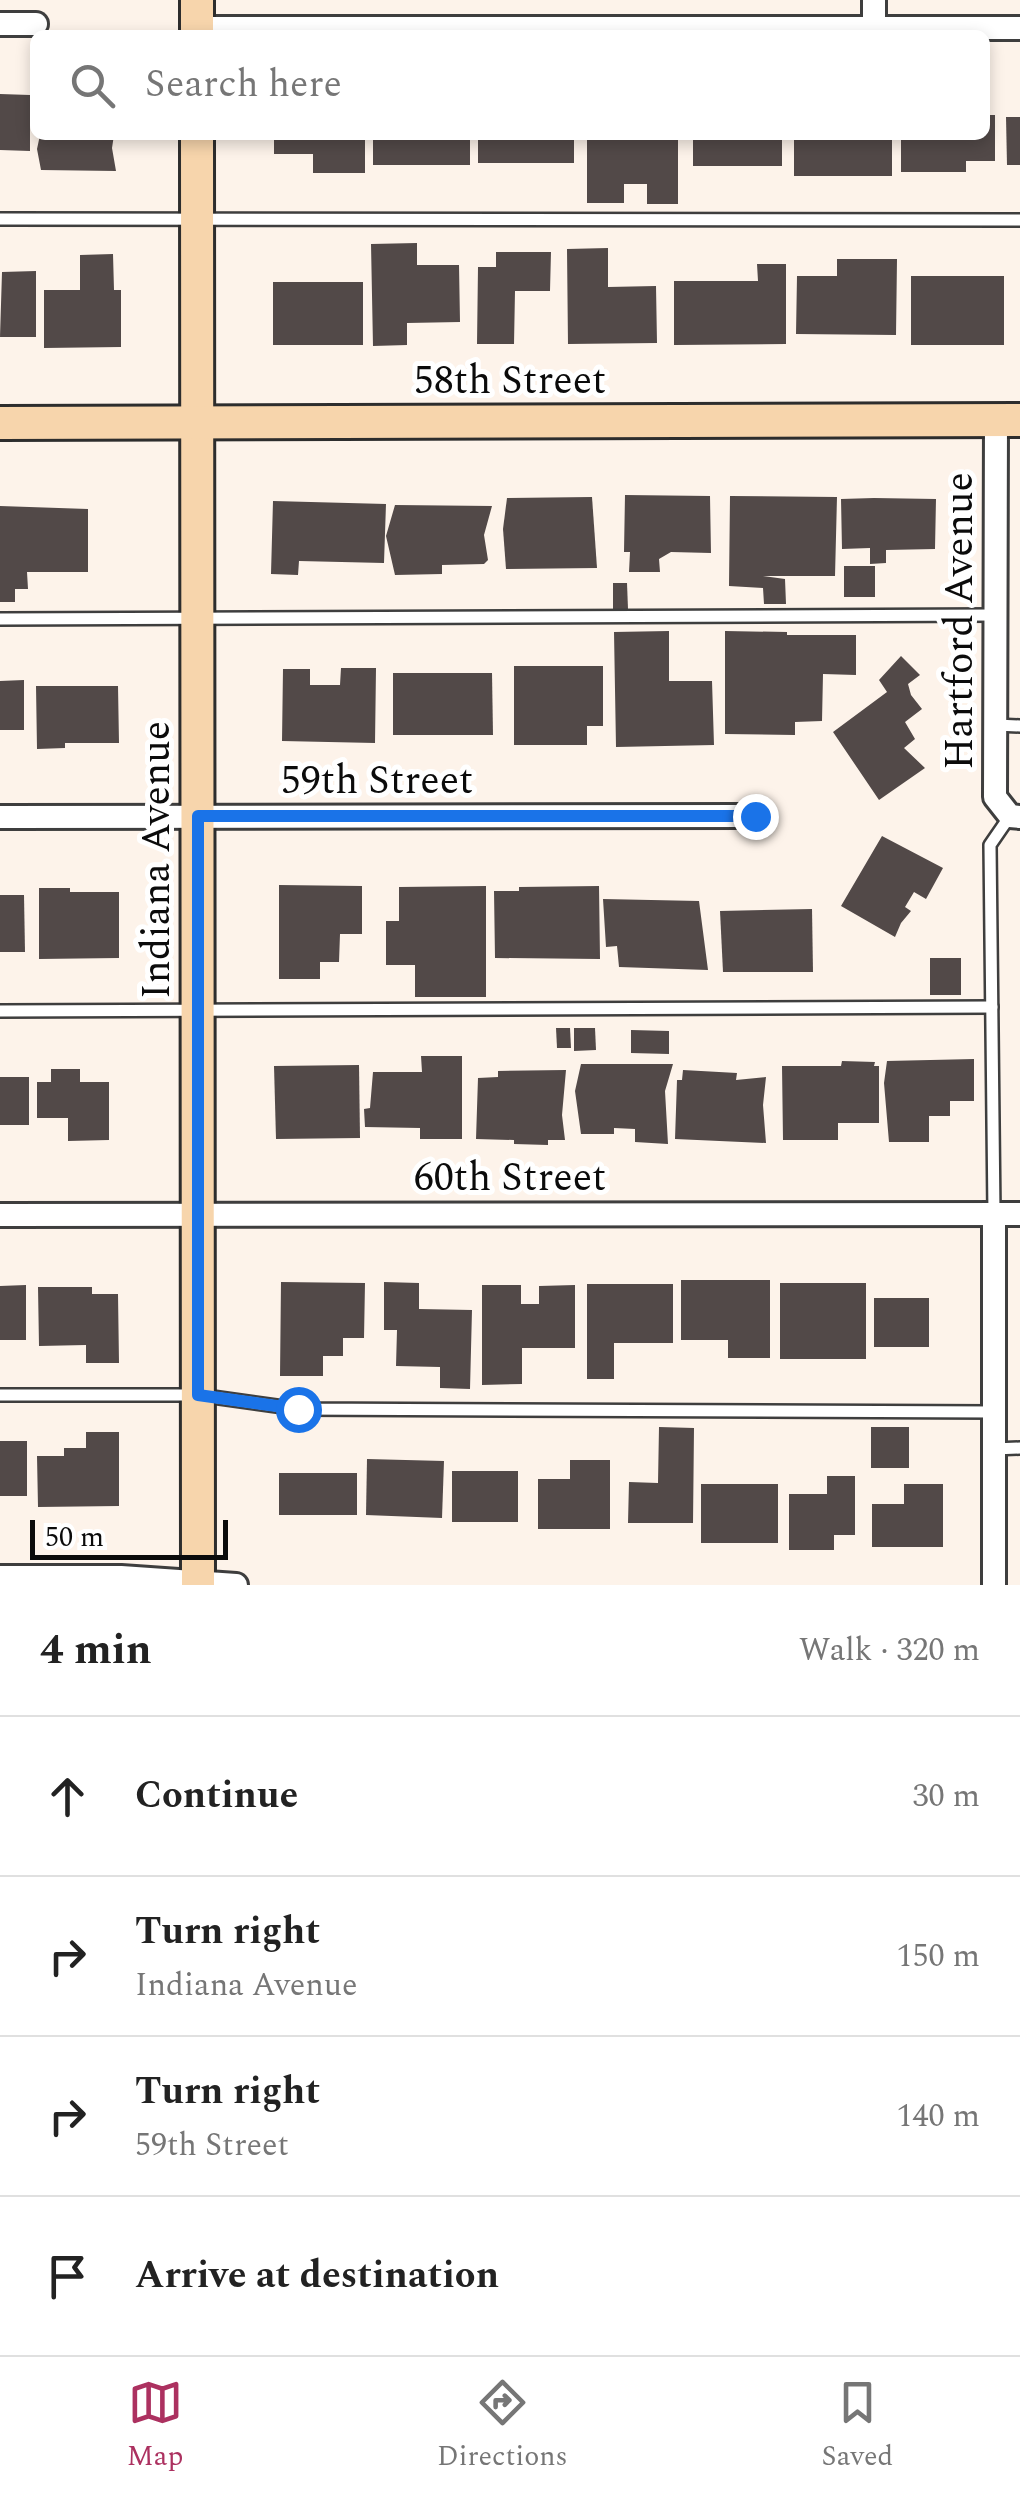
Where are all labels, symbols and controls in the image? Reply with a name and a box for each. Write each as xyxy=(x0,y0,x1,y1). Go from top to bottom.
search box xyxy=(30,30,990,140)
text: Search here xyxy=(145,56,342,114)
icon: search xyxy=(65,58,120,113)
street label: 58th Street xyxy=(414,351,606,412)
street label: Hartford Avenue xyxy=(930,472,991,770)
street label: Indiana Avenue xyxy=(127,721,188,999)
street label: 59th Street xyxy=(281,751,473,812)
route end xyxy=(733,794,779,840)
street label: 60th Street xyxy=(414,1148,606,1209)
route start xyxy=(276,1387,322,1433)
scale bar xyxy=(30,1515,228,1560)
text: 50 m xyxy=(45,1516,104,1559)
text: 4 min xyxy=(40,1619,152,1682)
text: Walk · 320 m xyxy=(799,1626,980,1675)
text: Continue xyxy=(135,1767,298,1825)
icon: ahead xyxy=(40,1769,95,1824)
text: 30 m xyxy=(912,1772,980,1821)
text: Turn right xyxy=(135,1903,320,1961)
icon: right xyxy=(40,1929,95,1984)
text: 150 m xyxy=(896,1932,980,1981)
text: Indiana Avenue xyxy=(135,1961,357,2010)
text: Turn right xyxy=(135,2063,320,2121)
icon: right xyxy=(40,2089,95,2144)
text: 140 m xyxy=(896,2092,980,2141)
text: 59th Street xyxy=(135,2121,289,2170)
text: Arrive at destination xyxy=(135,2247,499,2305)
icon: arrive xyxy=(40,2249,95,2304)
tab: Map xyxy=(127,2375,183,2478)
tab: Directions xyxy=(437,2375,568,2478)
tab: Saved xyxy=(821,2375,893,2478)

